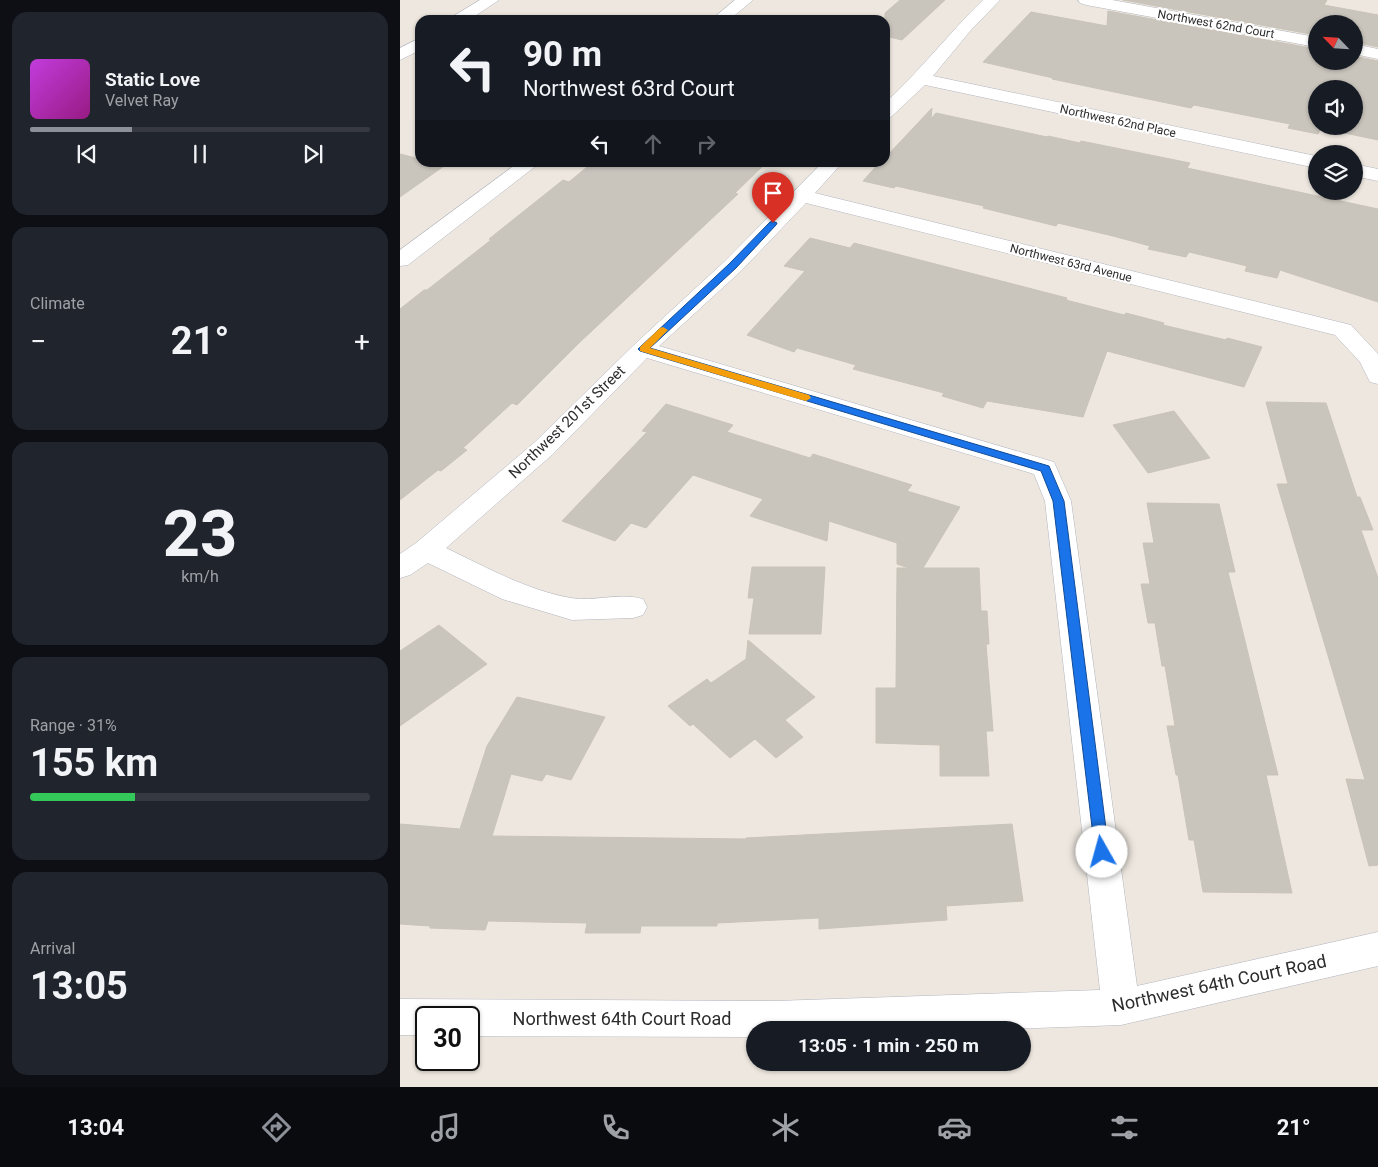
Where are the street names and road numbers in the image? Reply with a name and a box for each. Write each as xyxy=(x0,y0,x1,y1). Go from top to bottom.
street label: Northwest 62nd Court xyxy=(1157,7,1275,41)
street label: Northwest 62nd Place xyxy=(1059,102,1177,140)
street label: Northwest 63rd Avenue xyxy=(1009,241,1133,285)
street label: Northwest 201st Street xyxy=(505,362,629,482)
street label: Northwest 64th Court Road xyxy=(1110,950,1328,1016)
street label: Northwest 64th Court Road xyxy=(513,1008,731,1029)

